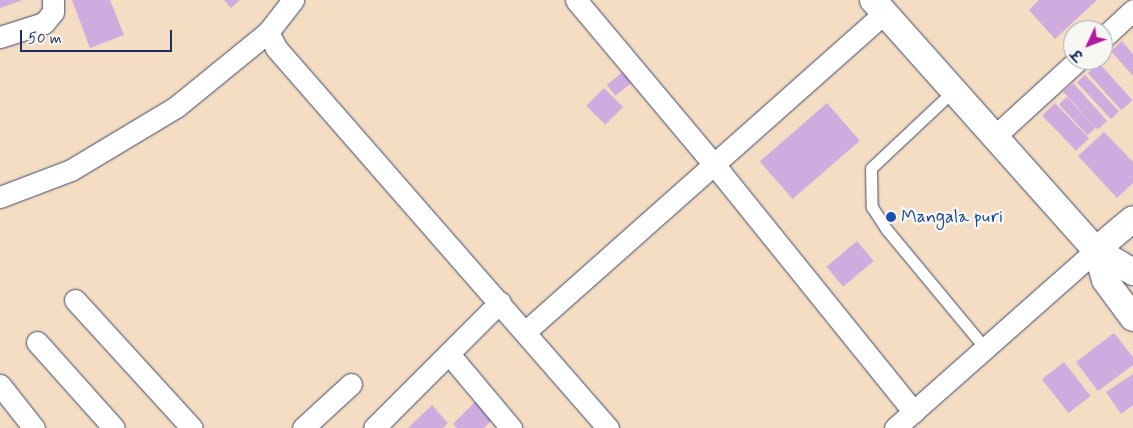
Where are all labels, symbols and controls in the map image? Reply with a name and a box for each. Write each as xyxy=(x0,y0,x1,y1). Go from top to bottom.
scale bar xyxy=(22,20,175,52)
north arrow xyxy=(1063,20,1113,70)
text: 50 m xyxy=(28,29,62,49)
text: उ xyxy=(1068,45,1088,64)
place label: Mangala puri xyxy=(901,206,1001,228)
marker: Mangala puri xyxy=(885,211,897,223)

